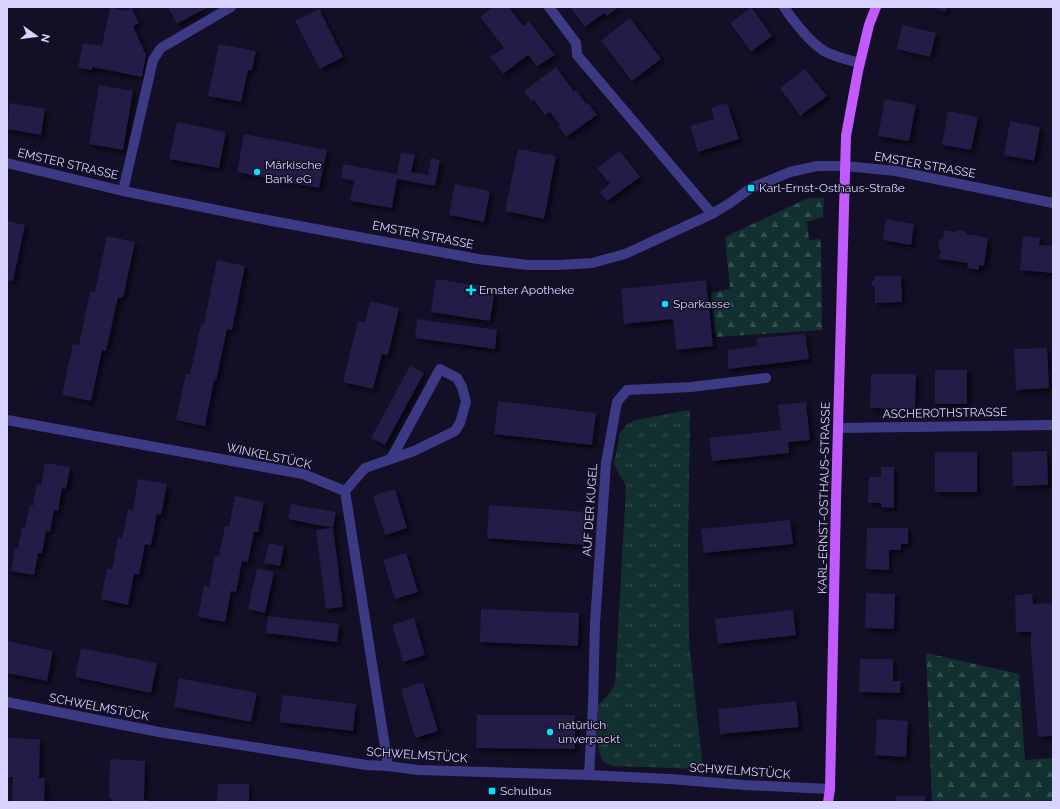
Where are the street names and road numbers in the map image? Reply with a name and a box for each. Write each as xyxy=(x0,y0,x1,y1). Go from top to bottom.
street label: EMSTER STRASSE xyxy=(16,146,120,182)
street label: EMSTER STRASSE xyxy=(873,149,977,181)
street label: EMSTER STRASSE xyxy=(371,218,475,252)
street label: KARL-ERNST-OSTHAUS-STRASSE xyxy=(815,402,833,594)
street label: ASCHEROTHSTRASSE xyxy=(883,405,1007,421)
street label: WINKELSTÜCK xyxy=(225,440,313,472)
street label: AUF DER KUGEL xyxy=(580,463,600,557)
street label: SCHWELMSTÜCK xyxy=(48,690,150,724)
street label: SCHWELMSTÜCK xyxy=(366,744,468,766)
street label: SCHWELMSTÜCK xyxy=(689,760,791,782)

